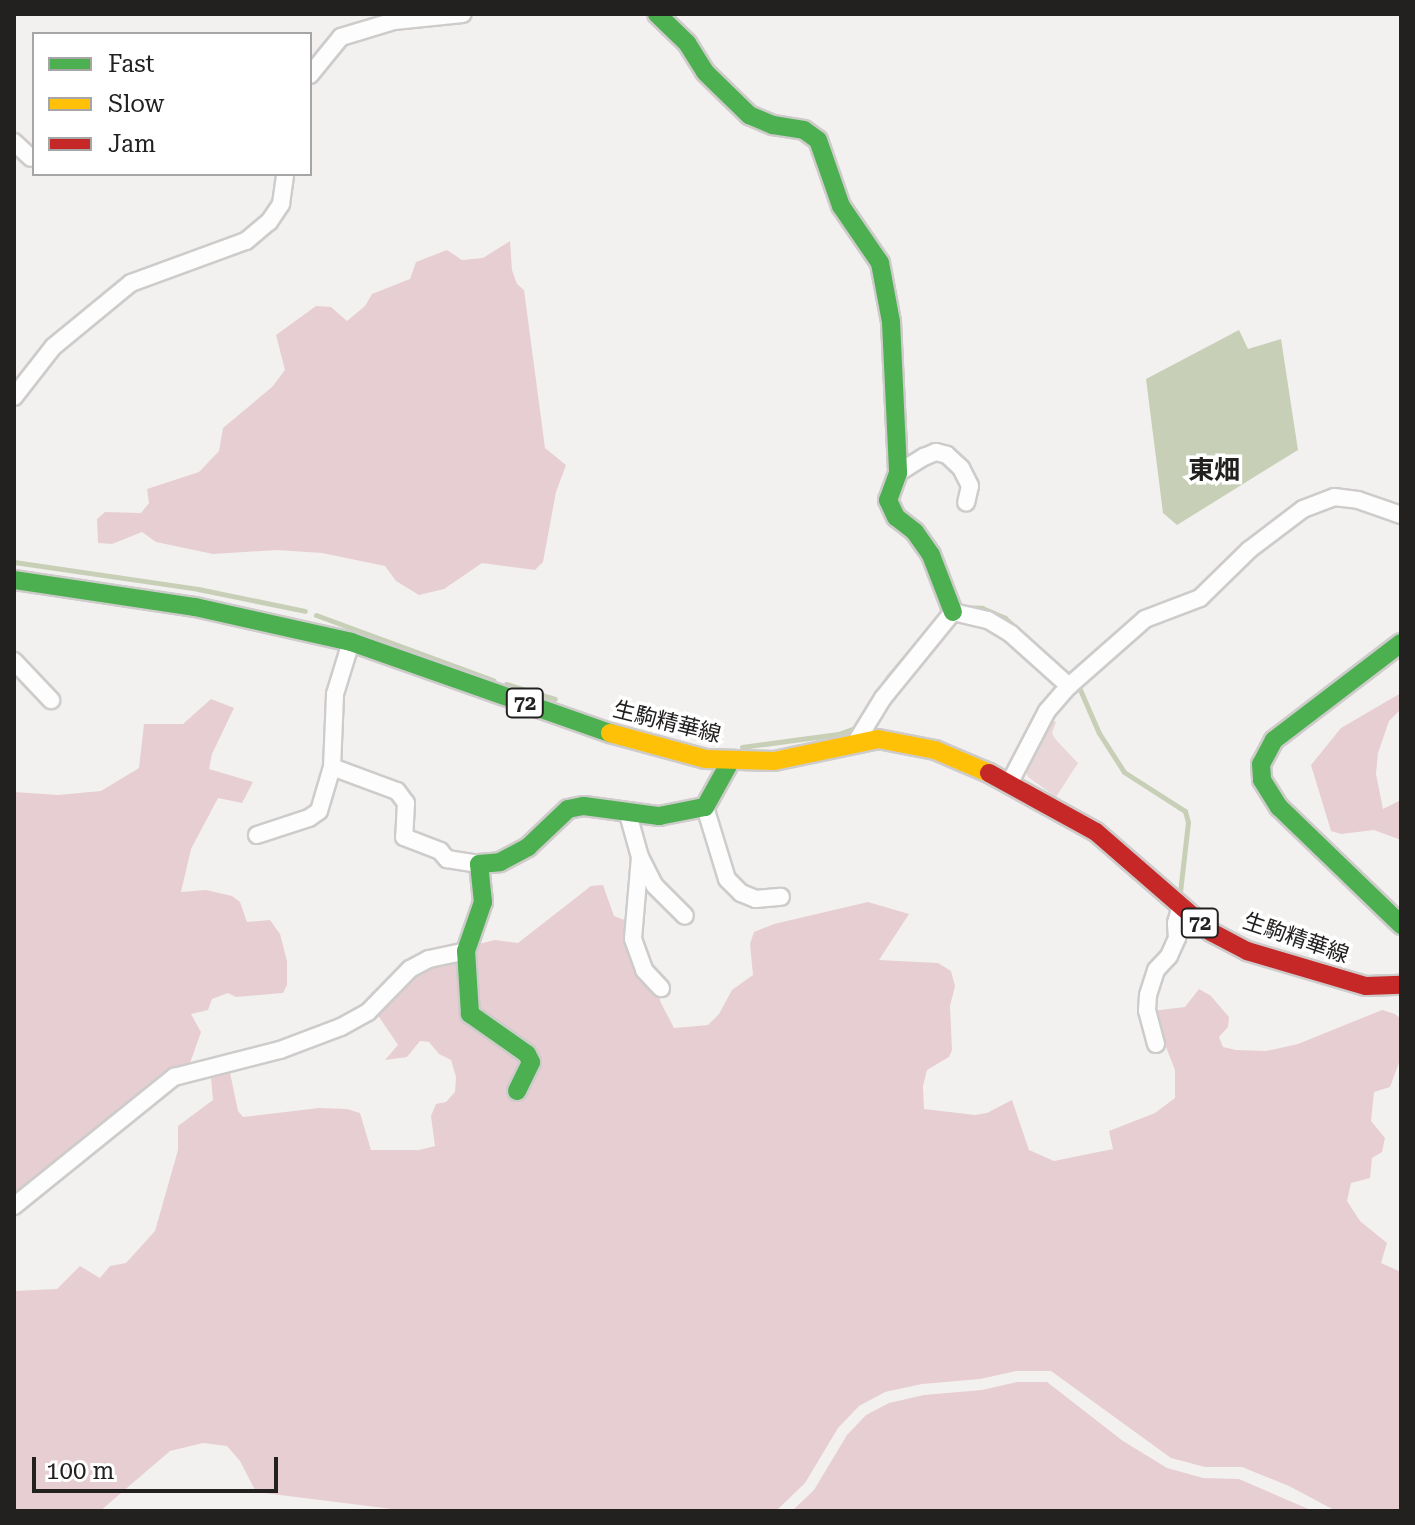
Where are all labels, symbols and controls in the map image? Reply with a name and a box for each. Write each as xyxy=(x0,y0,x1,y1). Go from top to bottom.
legend xyxy=(32,32,312,176)
text: Fast xyxy=(108,50,155,78)
text: Slow xyxy=(108,90,164,118)
text: Jam xyxy=(108,130,156,158)
district label: 東畑 xyxy=(1188,455,1240,487)
road number: 72 xyxy=(505,687,545,719)
street label: 生駒精華線 xyxy=(610,696,724,748)
road number: 72 xyxy=(1180,907,1220,939)
street label: 生駒精華線 xyxy=(1240,908,1352,968)
scale bar xyxy=(36,1441,282,1491)
text: 100 m xyxy=(46,1457,114,1485)

